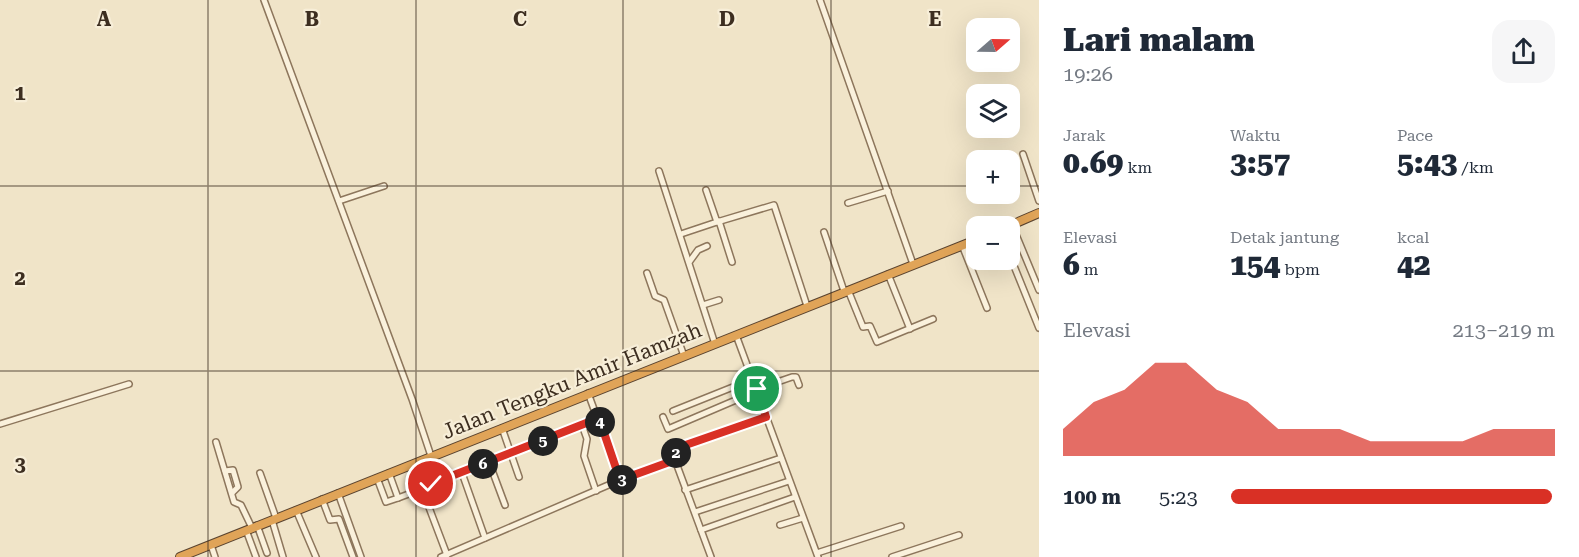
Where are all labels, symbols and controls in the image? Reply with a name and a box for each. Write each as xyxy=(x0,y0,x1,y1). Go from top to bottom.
text: A xyxy=(97,7,112,31)
text: B xyxy=(305,7,319,31)
text: C xyxy=(513,7,527,31)
text: D xyxy=(719,7,735,31)
text: E xyxy=(929,7,942,31)
north arrow xyxy=(966,18,1020,72)
map controls xyxy=(966,18,1020,270)
text: Lari malam xyxy=(1063,20,1255,59)
button: share xyxy=(1492,20,1555,83)
text: 19:26 xyxy=(1063,62,1113,86)
text: 1 xyxy=(14,81,26,105)
button: layers xyxy=(966,84,1020,138)
text: Jarak xyxy=(1063,126,1106,145)
text: Waktu xyxy=(1230,126,1280,145)
text: Pace xyxy=(1397,126,1433,145)
text: 0.69 xyxy=(1063,145,1123,180)
text: 3:57 xyxy=(1230,145,1290,180)
text: 5:43 xyxy=(1397,145,1457,180)
button: + xyxy=(966,150,1020,204)
text: km xyxy=(1123,158,1152,177)
text: /km xyxy=(1457,158,1494,177)
button: − xyxy=(966,216,1020,270)
text: Elevasi xyxy=(1063,228,1117,247)
text: Detak jantung xyxy=(1230,228,1339,247)
text: kcal xyxy=(1397,228,1429,247)
text: 6 xyxy=(1063,247,1080,282)
text: 154 xyxy=(1230,247,1280,282)
text: 42 xyxy=(1397,247,1431,282)
text: m xyxy=(1080,260,1098,279)
text: bpm xyxy=(1280,260,1320,279)
text: 2 xyxy=(14,266,26,290)
street label: Jalan Tengku Amir Hamzah xyxy=(439,318,706,444)
text: Elevasi xyxy=(1063,318,1131,342)
text: 213–219 m xyxy=(1452,318,1555,342)
pin xyxy=(731,363,782,414)
icon: arrive xyxy=(740,372,773,405)
pin: 4 xyxy=(585,407,615,437)
text: 4 xyxy=(596,412,604,431)
pin: 5 xyxy=(528,426,558,456)
text: 5 xyxy=(539,431,547,450)
pin: 2 xyxy=(661,438,691,468)
text: 2 xyxy=(672,443,680,462)
pin: 6 xyxy=(468,449,498,479)
text: 3 xyxy=(14,452,26,476)
text: 6 xyxy=(479,454,487,473)
pin xyxy=(405,458,456,509)
pin: 3 xyxy=(607,465,637,495)
icon: check xyxy=(414,467,447,500)
text: 3 xyxy=(618,470,626,489)
text: 100 m xyxy=(1063,485,1121,509)
text: 5:23 xyxy=(1159,485,1198,509)

